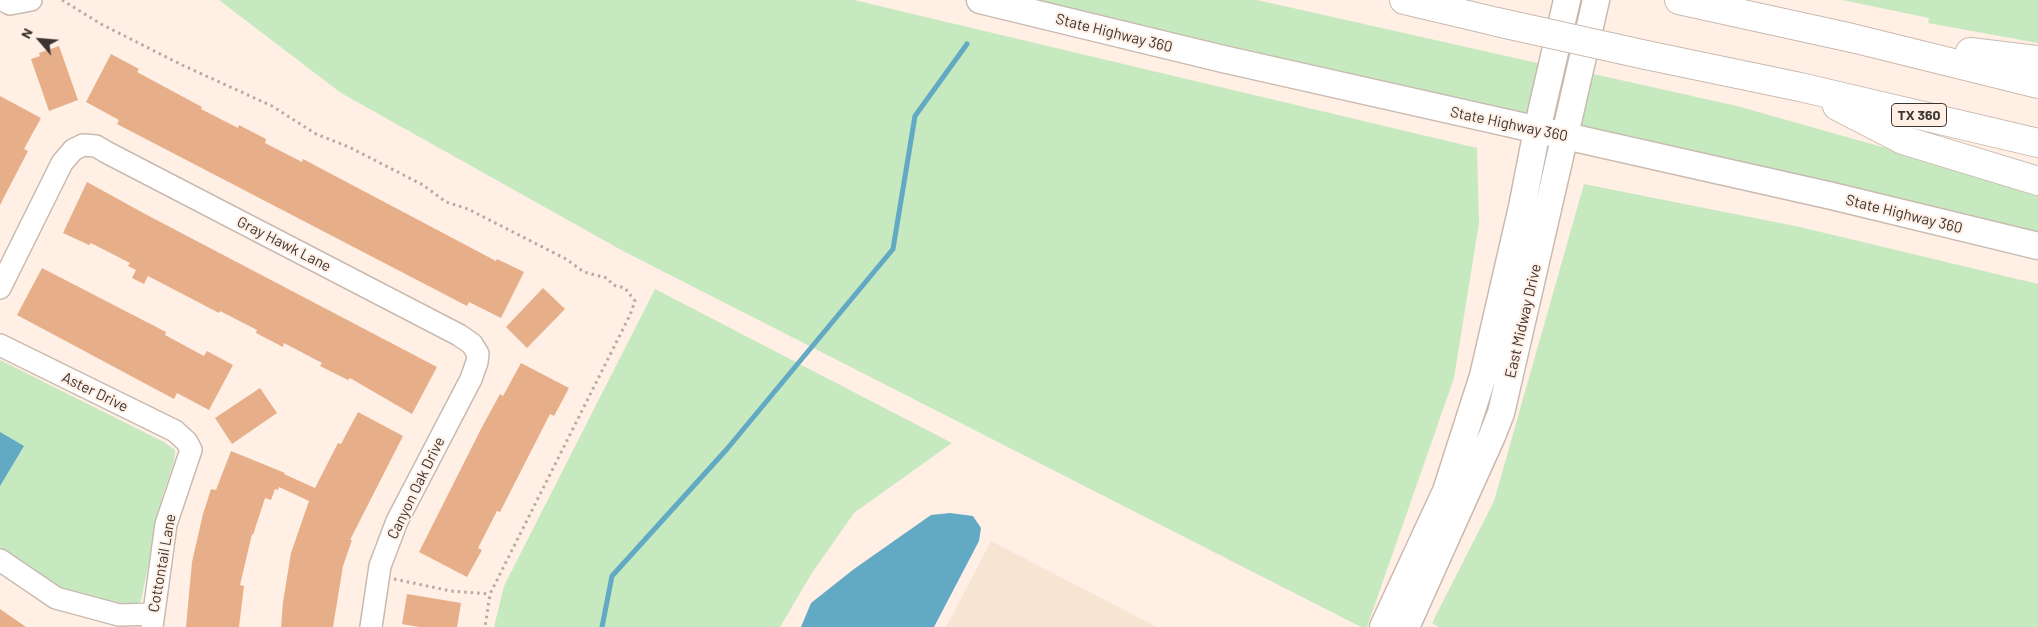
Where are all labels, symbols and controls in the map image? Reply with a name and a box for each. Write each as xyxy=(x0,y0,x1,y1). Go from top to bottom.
street label: State Highway 360 xyxy=(1054,10,1174,56)
north arrow xyxy=(15,15,65,65)
text: N xyxy=(17,25,36,41)
street label: State Highway 360 xyxy=(1449,103,1569,145)
road number: TX 360 xyxy=(1892,104,1946,126)
street label: State Highway 360 xyxy=(1844,191,1964,237)
street label: Gray Hawk Lane xyxy=(234,213,334,275)
street label: East Midway Drive xyxy=(1501,262,1545,380)
street label: Aster Drive xyxy=(59,368,131,416)
street label: Canyon Oak Drive xyxy=(384,434,448,542)
street label: Cottontail Lane xyxy=(144,512,180,614)

